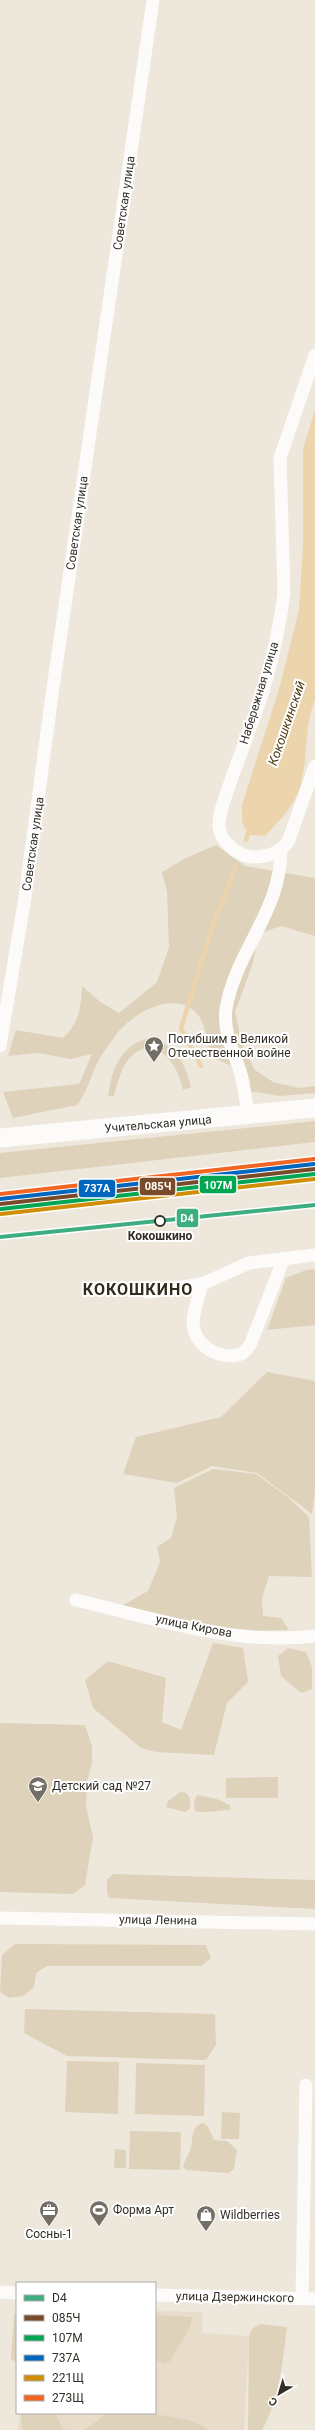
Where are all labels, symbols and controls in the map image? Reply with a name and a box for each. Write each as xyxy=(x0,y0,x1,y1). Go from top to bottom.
street label: Советская улица xyxy=(110,155,138,251)
street label: Советская улица xyxy=(63,475,91,571)
street label: Набережная улица xyxy=(237,640,281,746)
water label: Кокошкинский xyxy=(265,679,308,767)
street label: Советская улица xyxy=(19,796,47,892)
place label: Погибшим в Великой Отечественной войне xyxy=(168,1032,291,1060)
place icon: Погибшим в Великой Отечественной войне xyxy=(143,1035,165,1063)
street label: Учительская улица xyxy=(104,1112,212,1136)
line badge: 107М xyxy=(199,1175,237,1194)
line badge: 085Ч xyxy=(139,1177,176,1196)
line badge: 737А xyxy=(78,1179,116,1198)
text: 107М xyxy=(204,1179,232,1192)
text: 085Ч xyxy=(145,1180,171,1193)
text: 737А xyxy=(84,1182,111,1195)
line badge: D4 xyxy=(176,1208,199,1228)
text: D4 xyxy=(180,1212,194,1225)
marker: Кокошкино xyxy=(154,1215,166,1227)
place label: Кокошкино xyxy=(128,1229,193,1243)
district label: КОКОШКИНО xyxy=(83,1280,193,1299)
street label: улица Кирова xyxy=(155,1612,233,1640)
school or university icon: Детский сад №27 xyxy=(27,1775,49,1803)
place label: Детский сад №27 xyxy=(52,1779,151,1793)
street label: улица Ленина xyxy=(119,1912,197,1928)
office icon: Сосны-1 xyxy=(38,2199,60,2227)
sports icon: Форма Арт xyxy=(88,2199,110,2227)
place label: Форма Арт xyxy=(113,2203,174,2217)
shop icon: Wildberries xyxy=(195,2204,217,2232)
place label: Wildberries xyxy=(220,2208,280,2222)
place label: Сосны-1 xyxy=(25,2227,73,2241)
legend xyxy=(16,2282,156,2414)
street label: улица Дзержинского xyxy=(176,2289,294,2305)
text: D4 xyxy=(52,2291,67,2305)
text: 085Ч xyxy=(52,2311,80,2325)
text: 107М xyxy=(52,2331,83,2345)
text: 737А xyxy=(52,2351,80,2365)
text: 221Щ xyxy=(52,2371,84,2385)
north arrow xyxy=(259,2374,299,2414)
text: 273Щ xyxy=(52,2391,84,2405)
text: С xyxy=(266,2394,280,2409)

